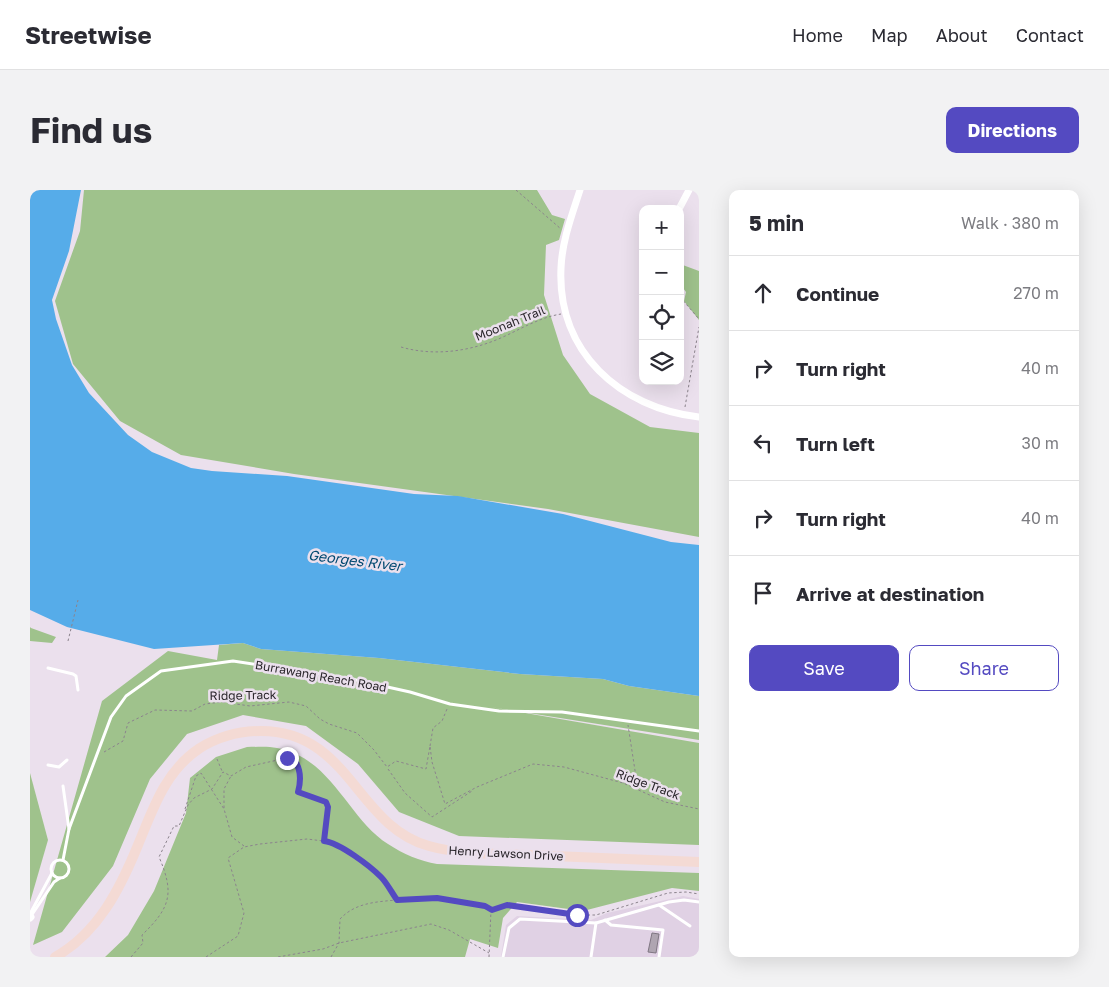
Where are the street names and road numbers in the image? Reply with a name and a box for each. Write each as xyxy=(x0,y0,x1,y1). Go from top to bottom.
street label: Moonah Trail xyxy=(473,302,547,344)
street label: Burrawang Reach Road xyxy=(254,657,388,695)
street label: Ridge Track xyxy=(209,687,277,703)
street label: Ridge Track xyxy=(614,765,682,803)
street label: Henry Lawson Drive xyxy=(448,842,564,864)

